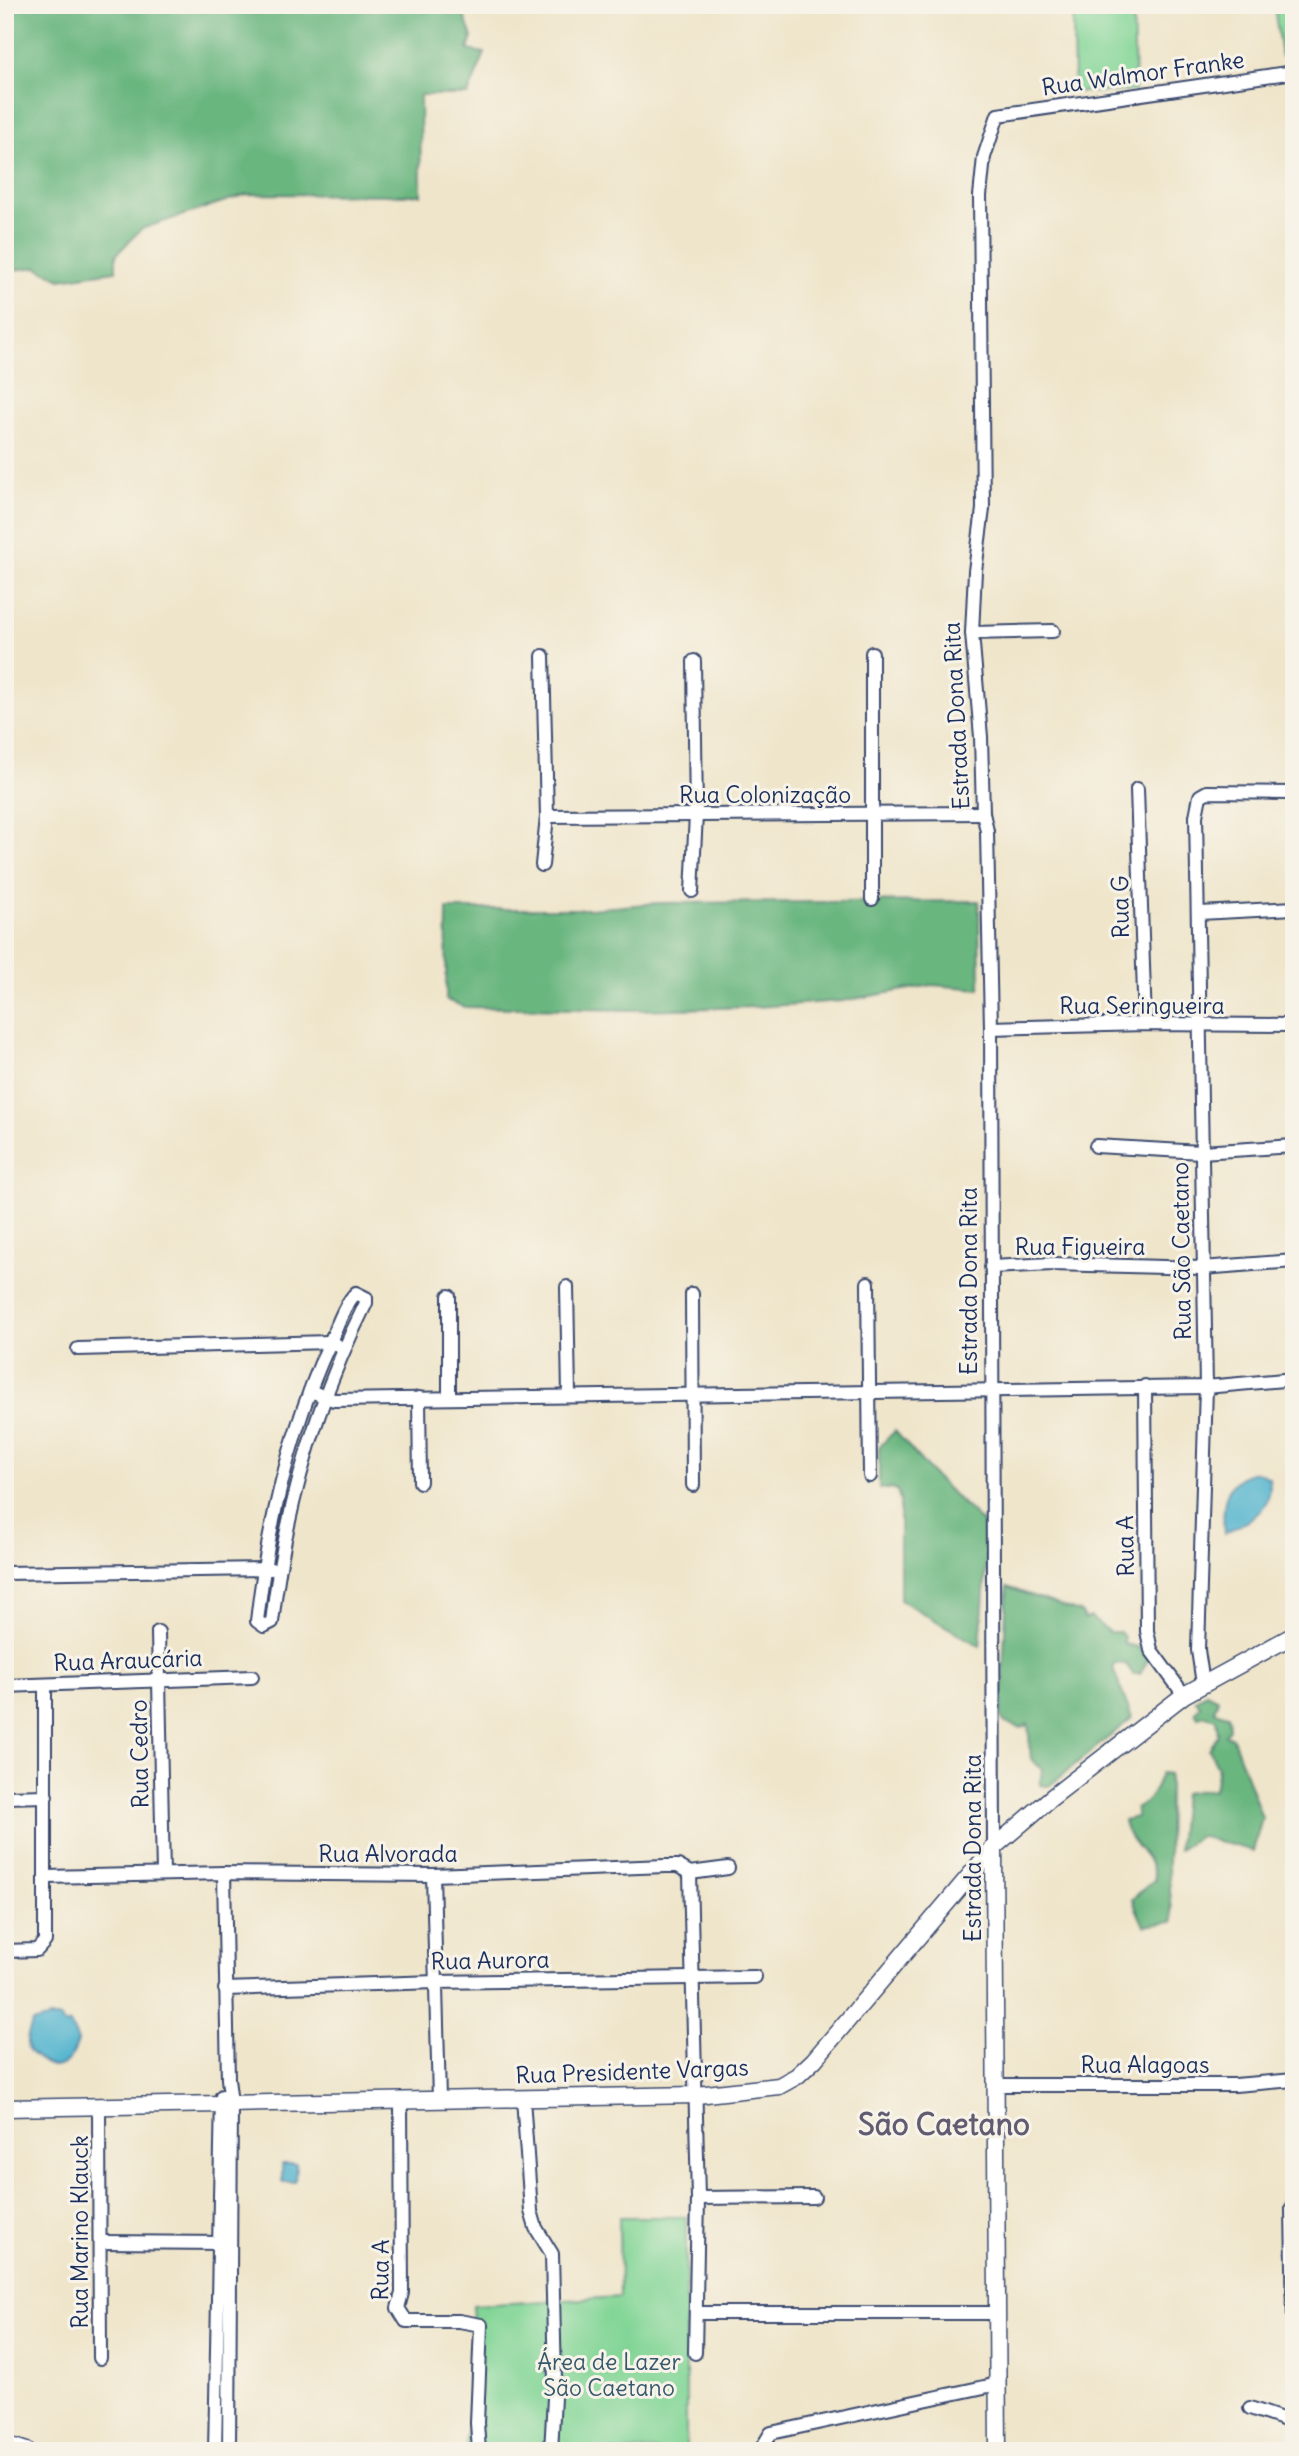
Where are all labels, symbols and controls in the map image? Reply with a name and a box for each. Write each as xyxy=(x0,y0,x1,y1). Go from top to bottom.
street label: Rua Walmor Franke xyxy=(1040,44,1246,102)
street label: Estrada Dona Rita xyxy=(937,621,975,811)
street label: Rua Colonização xyxy=(679,780,851,809)
street label: Rua G xyxy=(1105,875,1135,939)
street label: Rua Seringueira xyxy=(1059,991,1225,1020)
street label: Rua São Caetano xyxy=(1165,1162,1197,1340)
street label: Estrada Dona Rita xyxy=(954,1187,983,1375)
street label: Rua Figueira xyxy=(1015,1232,1145,1261)
street label: Rua A xyxy=(1110,1515,1140,1577)
street label: Rua Araucária xyxy=(53,1643,203,1677)
street label: Rua Cedro xyxy=(124,1699,154,1809)
street label: Estrada Dona Rita xyxy=(958,1754,987,1942)
street label: Rua Alvorada xyxy=(318,1839,458,1868)
street label: Rua Aurora xyxy=(430,1944,550,1976)
street label: Rua Alagoas xyxy=(1081,2050,1209,2079)
street label: Rua Presidente Vargas xyxy=(515,2052,749,2090)
district label: São Caetano xyxy=(858,2105,1030,2143)
street label: Rua Marino Klauck xyxy=(65,2135,94,2329)
street label: Rua A xyxy=(365,2239,395,2301)
park label: Área de Lazer São Caetano xyxy=(537,2347,681,2402)

